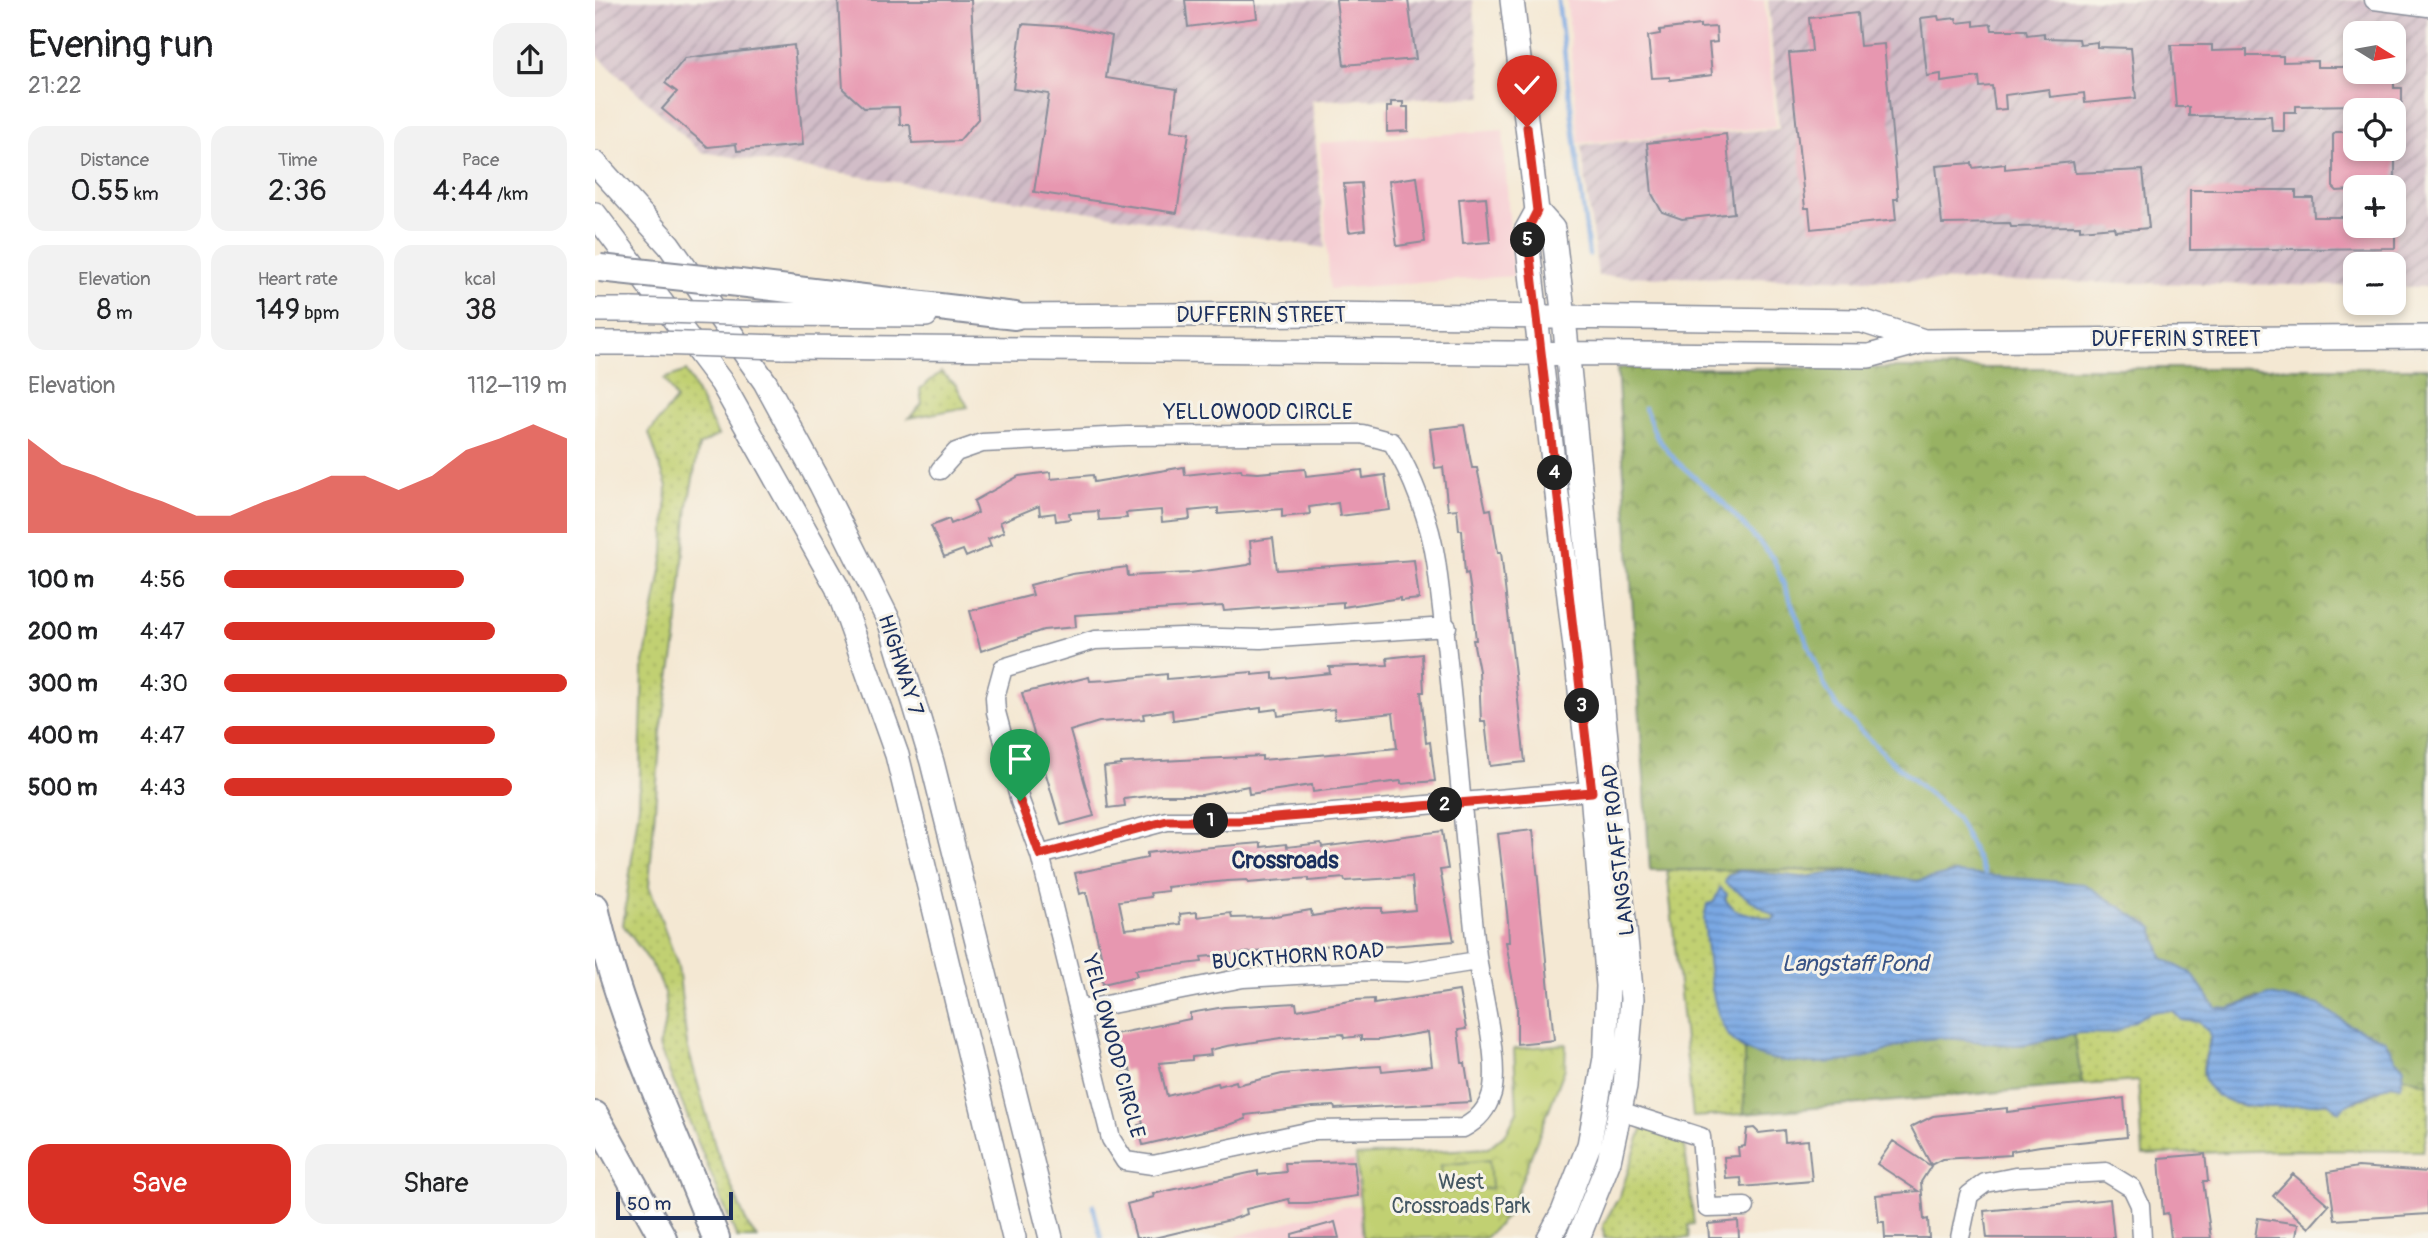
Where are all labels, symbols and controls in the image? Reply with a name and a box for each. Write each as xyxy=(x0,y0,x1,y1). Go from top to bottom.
text: Evening run xyxy=(28,21,214,69)
north arrow xyxy=(2343,21,2406,84)
map controls xyxy=(2343,21,2406,315)
button: share xyxy=(493,23,567,97)
pin xyxy=(1497,55,1557,127)
icon: check xyxy=(1508,66,1546,104)
text: 21:22 xyxy=(28,71,82,100)
button: locate xyxy=(2343,98,2406,161)
text: Distance xyxy=(80,148,149,172)
text: Time xyxy=(278,148,317,172)
text: Pace xyxy=(462,148,499,172)
text: 0.55 xyxy=(70,172,130,209)
text: 2:36 xyxy=(268,172,327,209)
text: 4:44 xyxy=(433,172,493,209)
button: + xyxy=(2343,175,2406,238)
text: km xyxy=(130,182,159,206)
text: /km xyxy=(493,182,528,206)
pin: 5 xyxy=(1511,222,1545,258)
text: 5 xyxy=(1522,227,1533,251)
button: − xyxy=(2343,252,2406,315)
text: Elevation xyxy=(78,267,151,291)
text: Heart rate xyxy=(257,267,338,291)
text: kcal xyxy=(465,267,496,291)
text: 8 xyxy=(96,291,112,328)
text: 149 xyxy=(256,291,300,328)
text: 38 xyxy=(465,291,496,328)
text: m xyxy=(112,301,133,325)
text: bpm xyxy=(300,301,339,325)
street label: DUFFERIN STREET xyxy=(1176,302,1346,329)
street label: DUFFERIN STREET xyxy=(2091,326,2261,353)
text: Elevation xyxy=(28,371,116,400)
text: 112–119 m xyxy=(467,371,567,400)
street label: YELLOWOOD CIRCLE xyxy=(1162,399,1353,426)
pin: 4 xyxy=(1537,456,1573,490)
text: 4 xyxy=(1549,460,1560,484)
text: 100 m xyxy=(28,565,94,594)
text: 4:56 xyxy=(140,565,185,594)
street label: HIGHWAY 7 xyxy=(872,611,929,719)
text: 200 m xyxy=(28,617,98,646)
text: 4:47 xyxy=(140,617,185,646)
text: 300 m xyxy=(28,669,98,698)
text: 4:30 xyxy=(140,669,188,698)
pin: 3 xyxy=(1565,688,1599,724)
text: 3 xyxy=(1576,693,1587,717)
text: 400 m xyxy=(28,721,98,750)
text: 4:47 xyxy=(140,721,185,750)
pin xyxy=(990,729,1050,801)
icon: arrive xyxy=(1001,740,1039,778)
street label: LANGSTAFF ROAD xyxy=(1596,763,1641,937)
text: 500 m xyxy=(28,773,97,802)
text: 4:43 xyxy=(140,773,186,802)
pin: 2 xyxy=(1427,788,1463,822)
text: 2 xyxy=(1439,792,1450,816)
pin: 1 xyxy=(1193,804,1229,838)
text: 1 xyxy=(1207,808,1214,832)
district label: Crossroads xyxy=(1231,846,1339,875)
street label: BUCKTHORN ROAD xyxy=(1211,937,1385,976)
water label: Langstaff Pond xyxy=(1782,949,1931,978)
street label: YELLOWOOD CIRCLE xyxy=(1076,950,1151,1141)
button: Save xyxy=(28,1144,291,1224)
button: Share xyxy=(305,1144,567,1224)
park label: West Crossroads Park xyxy=(1391,1169,1531,1220)
scale bar xyxy=(616,1189,733,1221)
text: 50 m xyxy=(627,1192,671,1216)

